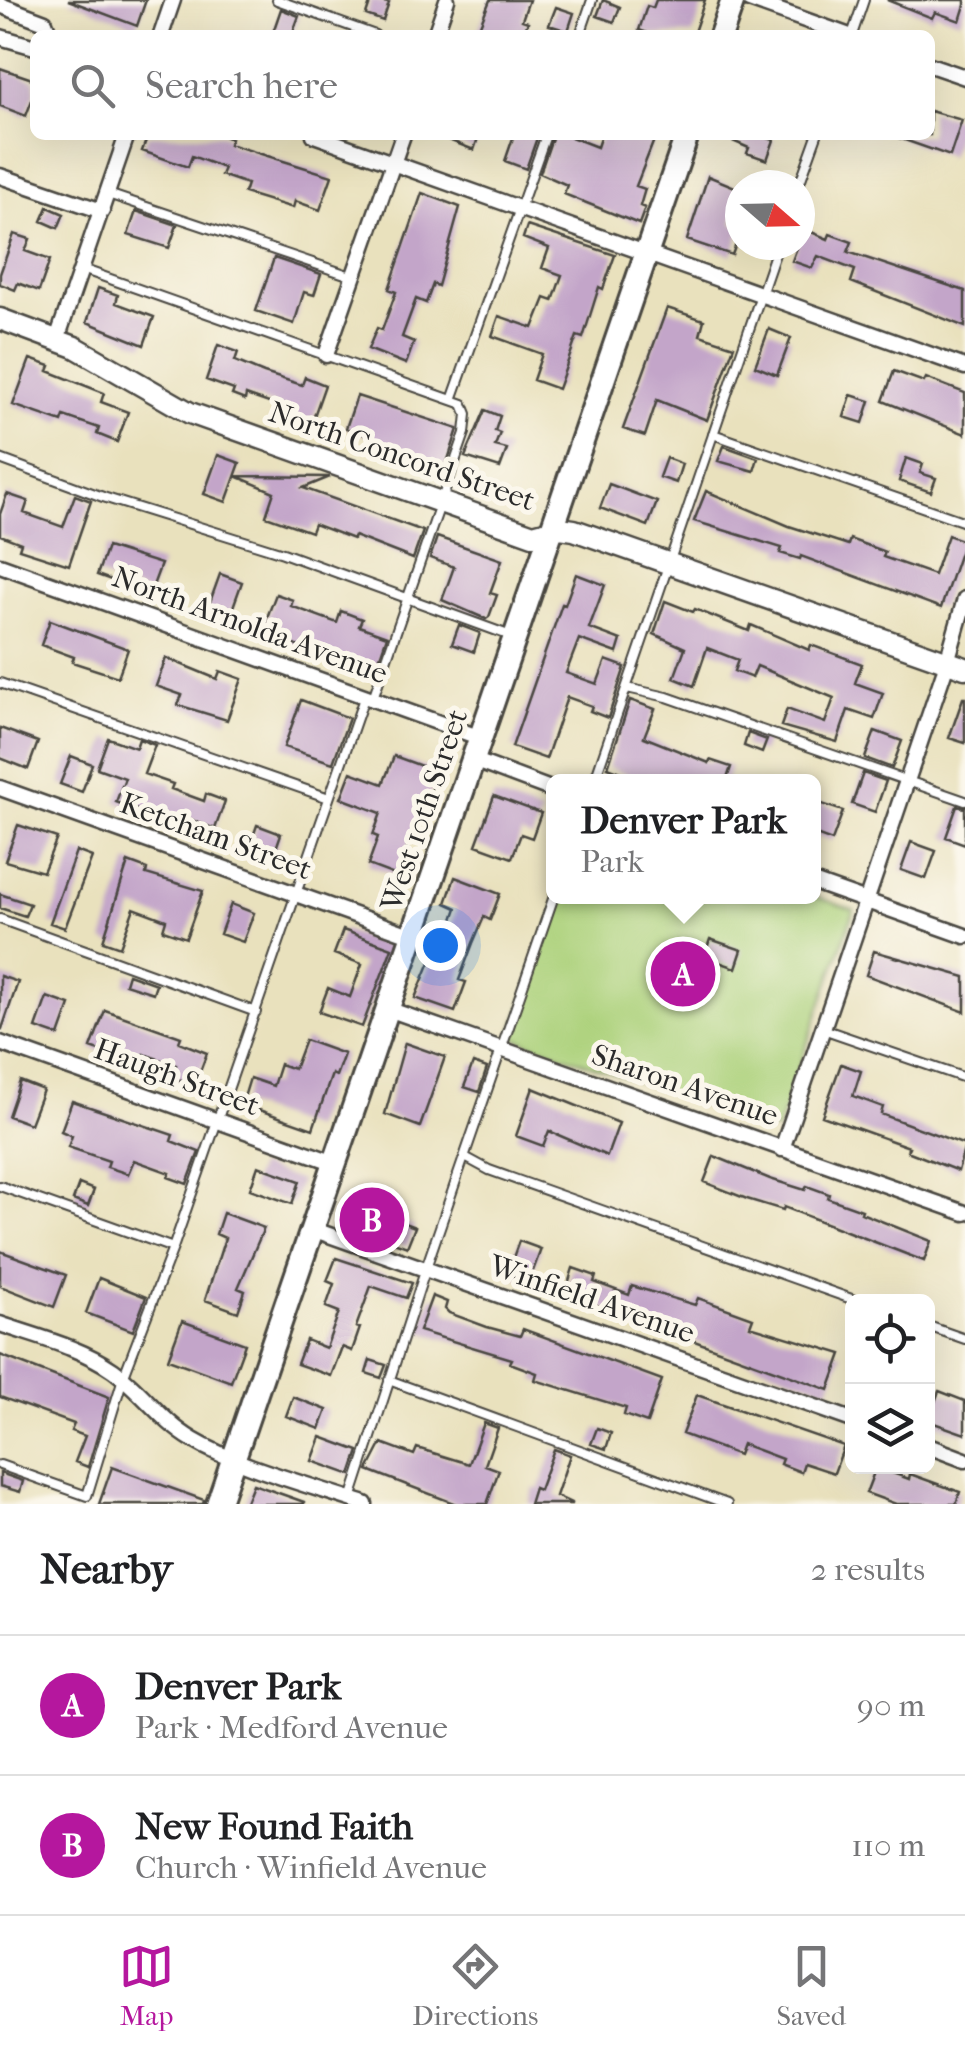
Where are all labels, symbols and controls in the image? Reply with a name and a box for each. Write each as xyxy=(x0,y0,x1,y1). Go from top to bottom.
search box xyxy=(30,30,935,140)
icon: search xyxy=(65,58,120,113)
text: Search here xyxy=(145,63,338,108)
north arrow xyxy=(725,170,815,260)
street label: North Concord Street xyxy=(264,394,540,519)
street label: North Arnolda Avenue xyxy=(108,559,392,692)
street label: West 10th Street xyxy=(373,705,475,916)
popup xyxy=(546,774,821,904)
street label: Ketcham Street xyxy=(115,786,317,887)
text: Denver Park xyxy=(580,798,787,843)
text: Park xyxy=(580,843,644,880)
your location xyxy=(415,920,466,971)
pin: A xyxy=(650,936,716,1012)
street label: Haugh Street xyxy=(90,1031,264,1124)
street label: Sharon Avenue xyxy=(587,1037,783,1134)
pin: B xyxy=(340,1182,404,1258)
street label: Winfield Avenue xyxy=(484,1248,699,1351)
map controls xyxy=(845,1294,935,1474)
button: locate xyxy=(845,1294,935,1384)
button: layers xyxy=(845,1384,935,1474)
text: Nearby xyxy=(40,1545,172,1594)
text: 2 results xyxy=(811,1551,925,1588)
text: Denver Park xyxy=(135,1664,341,1709)
text: A xyxy=(62,1687,83,1724)
text: 90 m xyxy=(857,1687,925,1724)
text: Park · Medford Avenue xyxy=(135,1709,448,1746)
text: New Found Faith xyxy=(135,1804,413,1849)
text: B xyxy=(62,1827,83,1864)
text: 110 m xyxy=(851,1827,925,1864)
text: Church · Winfield Avenue xyxy=(135,1849,487,1886)
tab: Map xyxy=(119,1939,174,2032)
tab: Directions xyxy=(412,1939,538,2032)
tab: Saved xyxy=(776,1939,846,2032)

